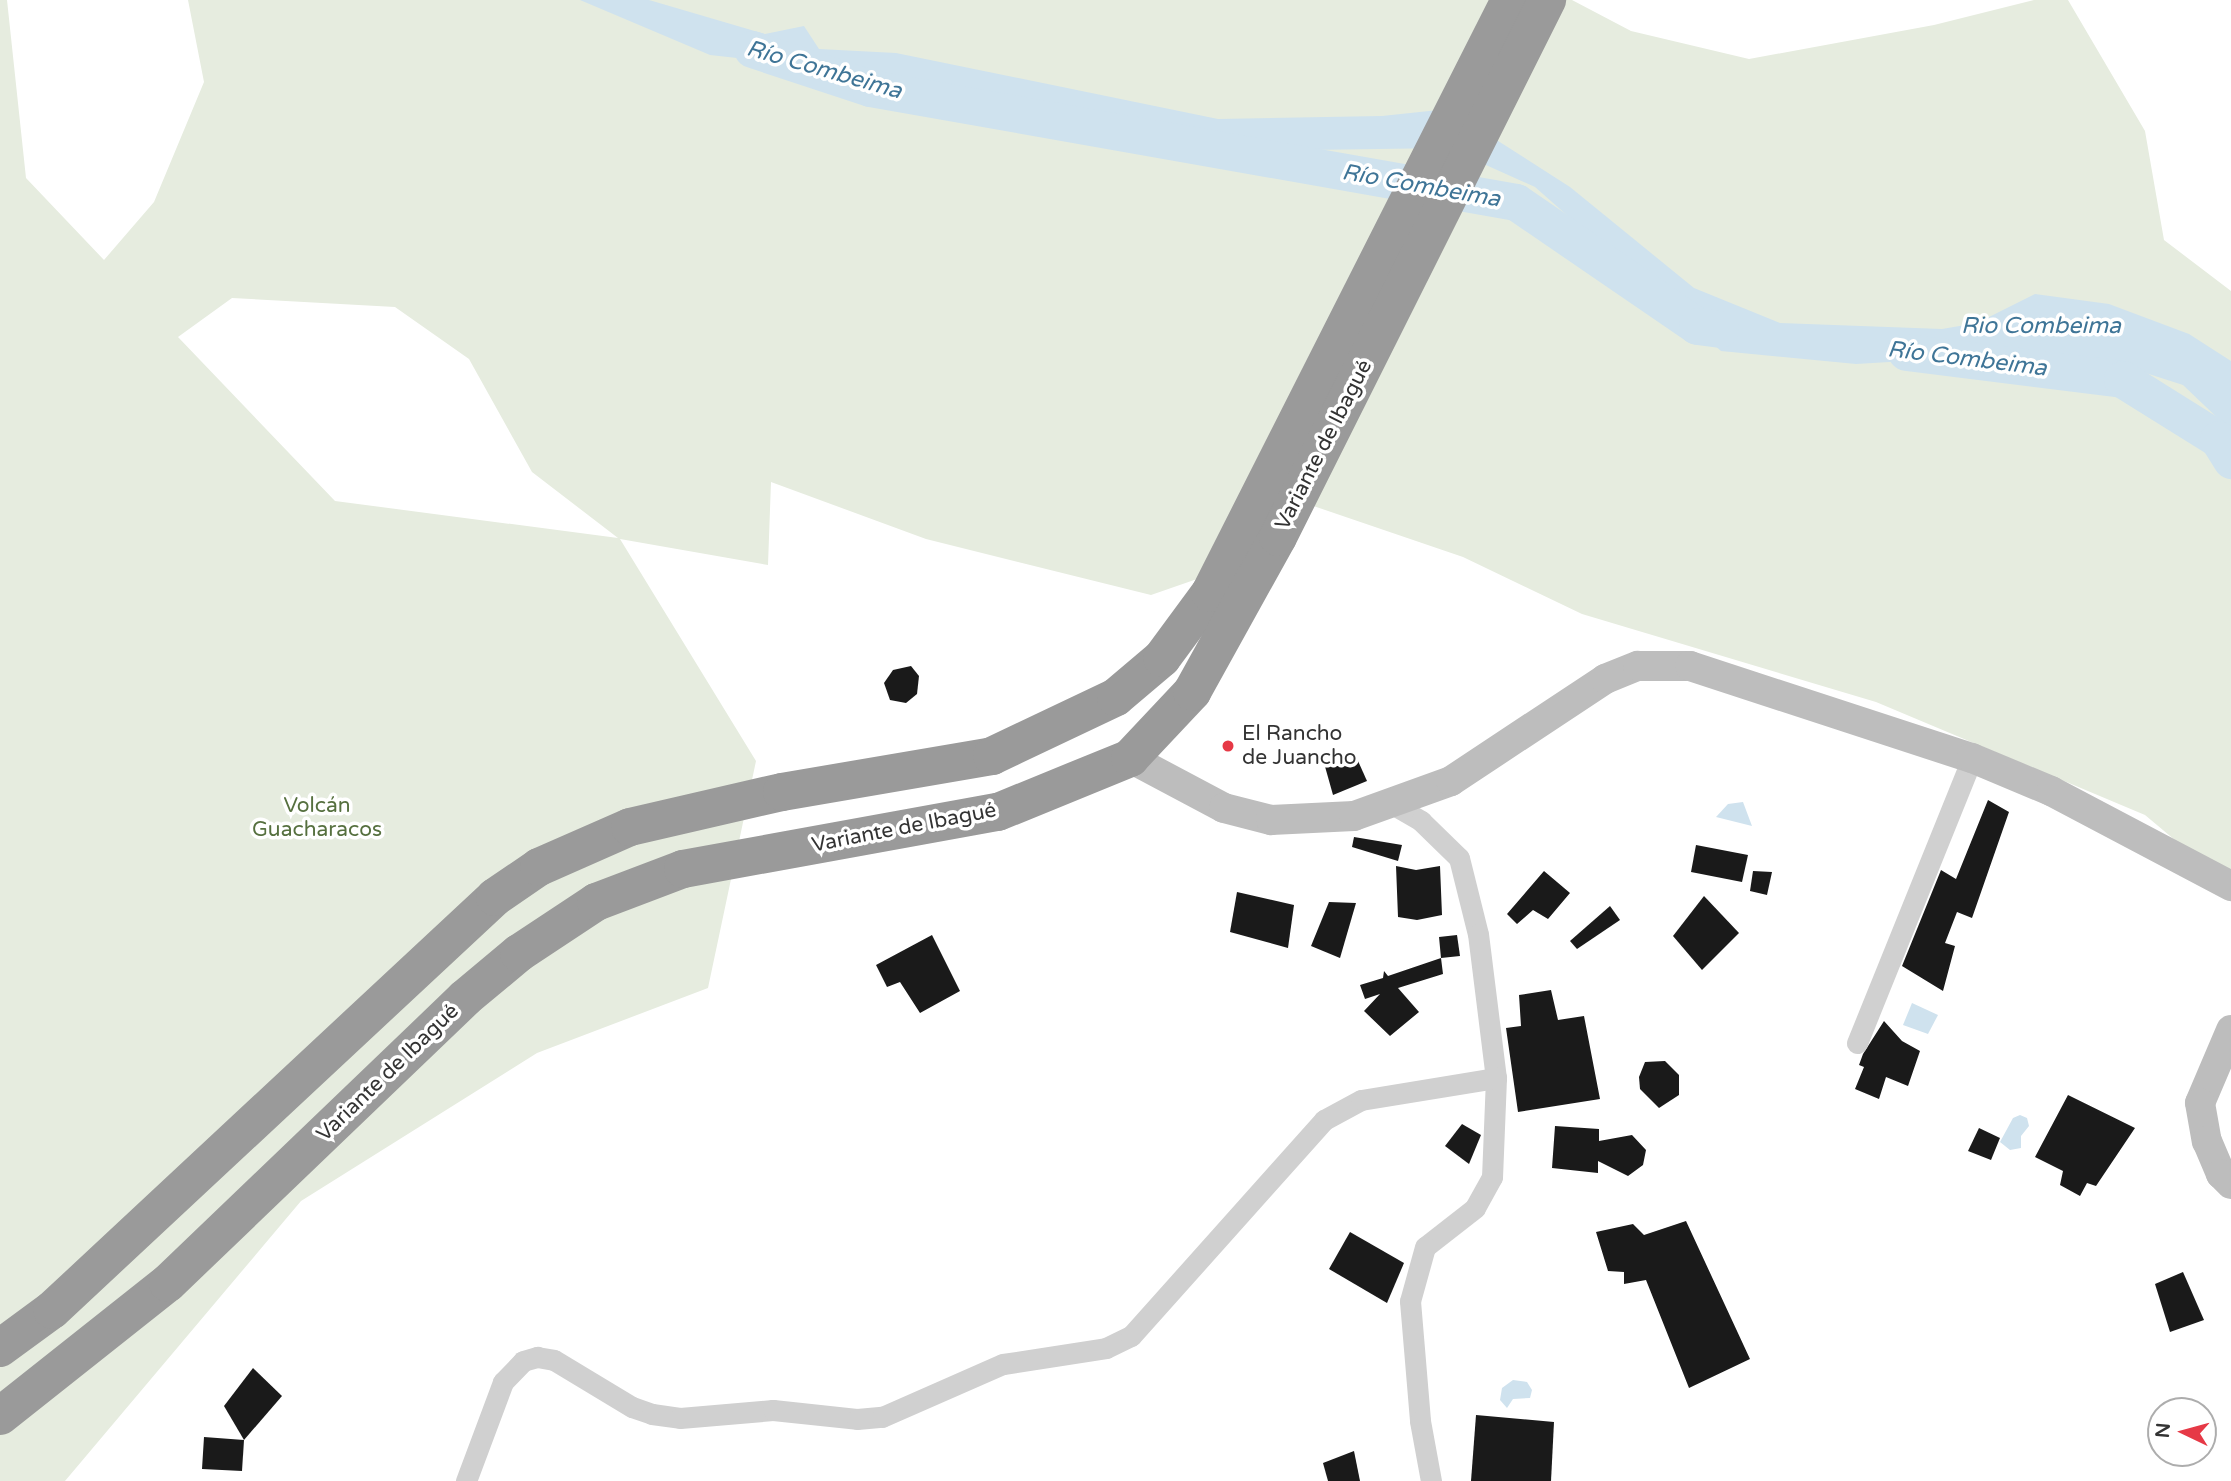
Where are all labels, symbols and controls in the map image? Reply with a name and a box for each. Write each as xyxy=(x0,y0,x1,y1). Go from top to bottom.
water label: Río Combeima xyxy=(743,35,905,105)
water label: Río Combeima xyxy=(1340,159,1502,213)
water label: Rio Combeima xyxy=(1961,312,2121,340)
water label: Río Combeima xyxy=(1886,336,2048,382)
street label: Variante de Ibagué xyxy=(1270,356,1378,534)
place label: El Rancho de Juancho xyxy=(1242,721,1357,771)
marker: El Rancho de Juancho xyxy=(1220,738,1236,754)
park label: Volcán Guacharacos xyxy=(252,793,382,843)
street label: Variante de Ibagué xyxy=(810,798,998,858)
street label: Variante de Ibagué xyxy=(312,999,464,1147)
north arrow xyxy=(2147,1397,2217,1467)
text: N xyxy=(2151,1422,2175,1439)

